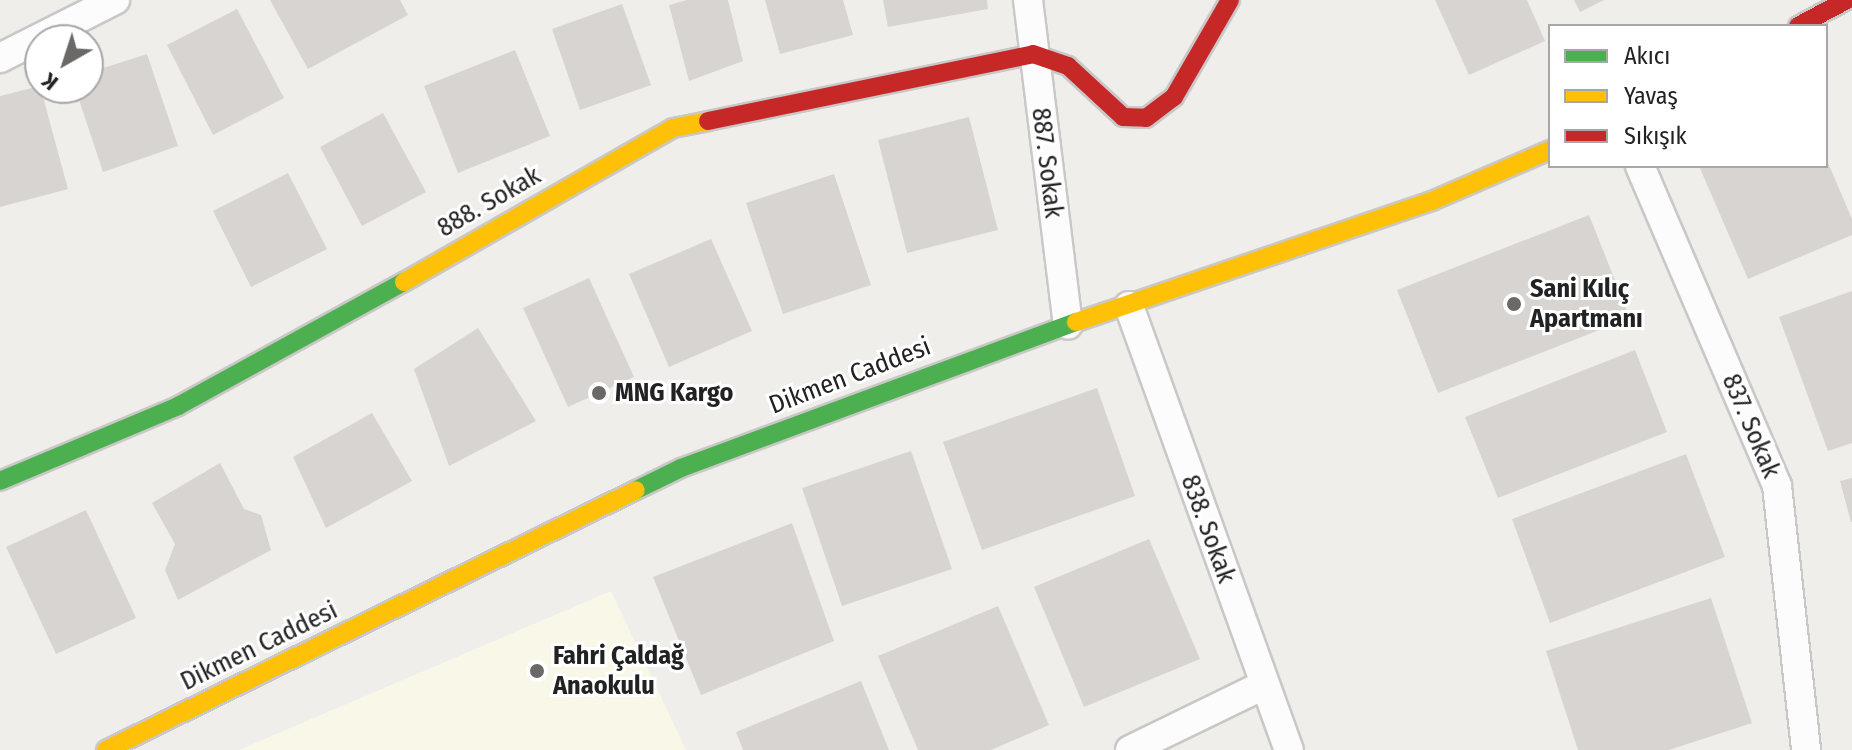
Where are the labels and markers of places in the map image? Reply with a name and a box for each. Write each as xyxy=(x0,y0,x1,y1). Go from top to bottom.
place label: Sani Kılıç Apartmanı xyxy=(1530,273,1643,334)
marker: Sani Kılıç Apartmanı xyxy=(1505,295,1523,313)
place label: MNG Kargo xyxy=(615,377,733,409)
marker: MNG Kargo xyxy=(590,384,608,402)
place label: Fahri Çaldağ Anaokulu xyxy=(553,640,684,702)
marker: Fahri Çaldağ Anaokulu xyxy=(528,662,546,680)

